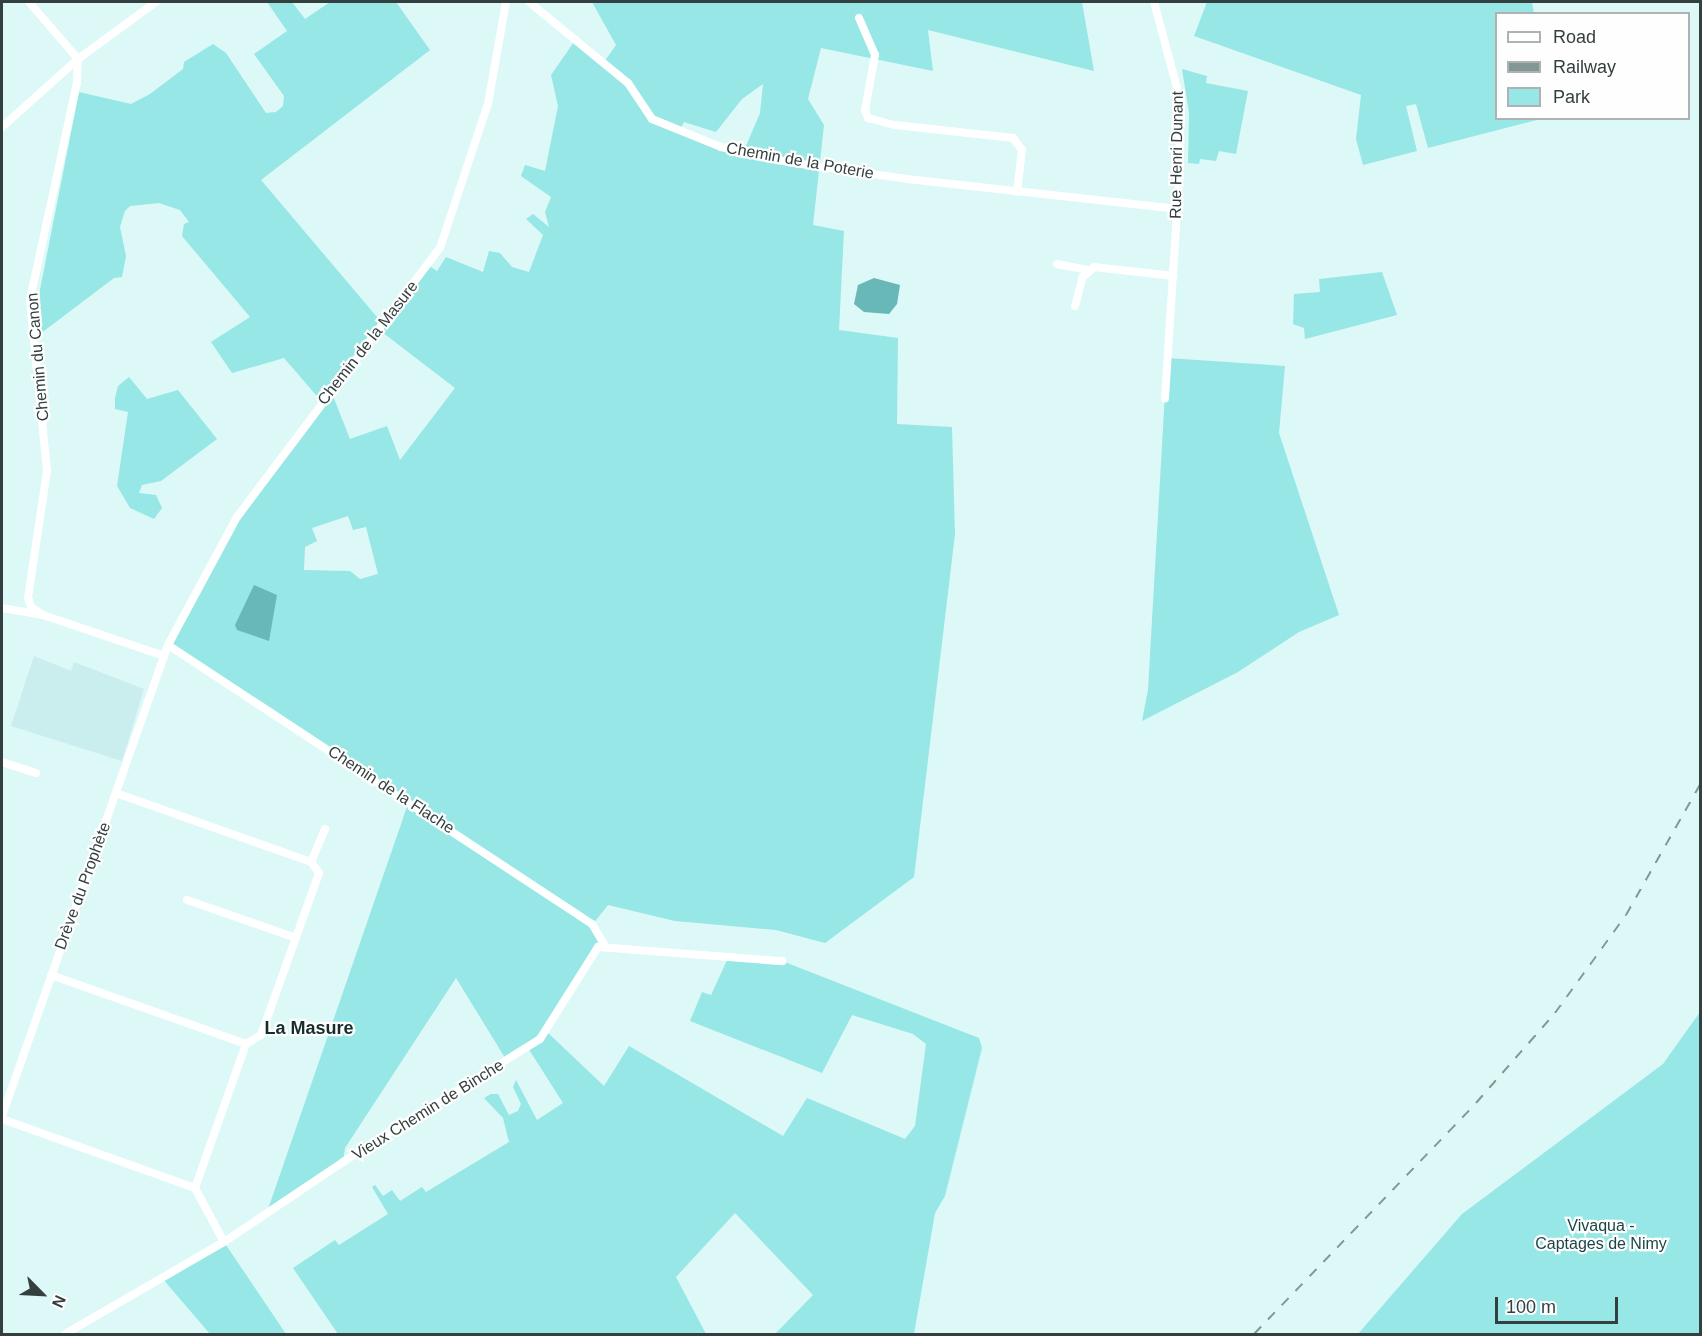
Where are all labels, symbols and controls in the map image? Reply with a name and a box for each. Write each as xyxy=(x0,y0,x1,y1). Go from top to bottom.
legend xyxy=(1495,12,1690,120)
text: Road xyxy=(1553,27,1596,47)
text: Railway xyxy=(1553,57,1616,77)
text: Park xyxy=(1553,87,1590,107)
street label: Rue Henri Dunant xyxy=(1166,91,1188,219)
street label: Chemin de la Poterie xyxy=(725,139,875,183)
street label: Chemin de la Masure xyxy=(314,277,422,409)
street label: Chemin du Canon xyxy=(23,292,53,422)
street label: Chemin de la Flache xyxy=(324,742,458,838)
street label: Drève du Prophète xyxy=(51,820,115,952)
district label: La Masure xyxy=(264,1017,354,1039)
street label: Vieux Chemin de Binche xyxy=(349,1056,507,1164)
park label: Vivaqua - Captages de Nimy xyxy=(1535,1216,1667,1254)
north arrow xyxy=(12,1264,72,1324)
scale bar xyxy=(1498,1285,1621,1323)
text: N xyxy=(49,1293,69,1310)
text: 100 m xyxy=(1506,1297,1556,1317)

